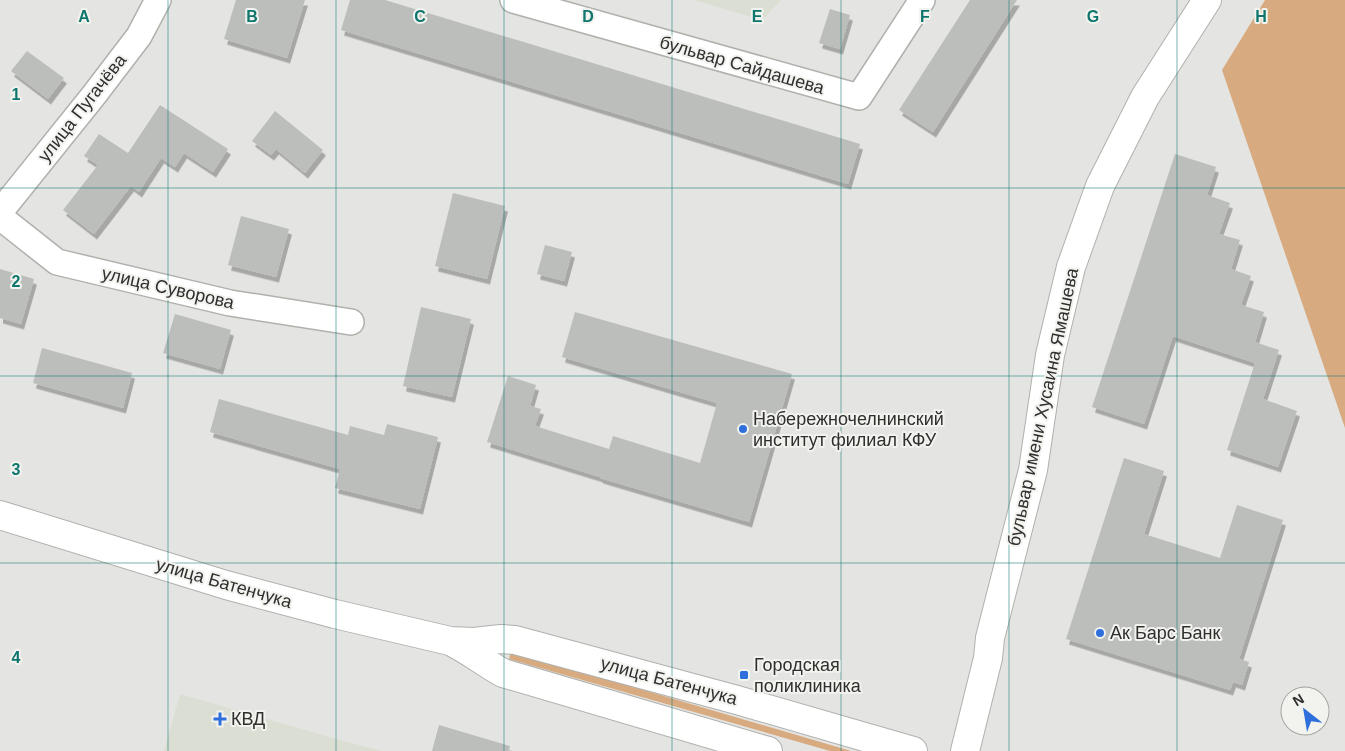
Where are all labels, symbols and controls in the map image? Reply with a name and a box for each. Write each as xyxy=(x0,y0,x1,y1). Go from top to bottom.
text: A xyxy=(78,8,90,25)
text: B xyxy=(246,8,258,25)
text: C xyxy=(414,8,426,25)
text: D xyxy=(582,8,594,25)
text: E xyxy=(752,8,763,25)
text: F xyxy=(920,8,930,25)
text: G xyxy=(1087,8,1099,25)
text: H xyxy=(1255,8,1267,25)
street label: бульвар Сайдашева xyxy=(657,32,828,98)
street label: улица Пугачёва xyxy=(34,49,131,166)
text: 1 xyxy=(12,86,21,103)
street label: улица Суворова xyxy=(100,263,237,313)
street label: бульвар имени Хусаина Ямашева xyxy=(1004,265,1082,548)
text: 2 xyxy=(12,273,21,290)
place label: Набережночелнинский институт филиал КФУ xyxy=(753,409,944,450)
marker: Набережночелнинский институт филиал КФУ xyxy=(737,423,749,435)
text: 3 xyxy=(12,461,21,478)
street label: улица Батенчука xyxy=(154,554,295,612)
place label: Ак Барс Банк xyxy=(1110,623,1220,643)
marker: Ак Барс Банк xyxy=(1094,627,1106,639)
text: 4 xyxy=(12,649,21,666)
street label: улица Батенчука xyxy=(599,653,740,709)
place label: Городская поликлиника xyxy=(754,655,862,696)
marker: Городская поликлиника xyxy=(738,669,750,681)
north arrow xyxy=(1280,686,1330,736)
text: N xyxy=(1290,690,1307,709)
place label: КВД xyxy=(231,709,265,729)
marker: КВД xyxy=(213,712,227,726)

